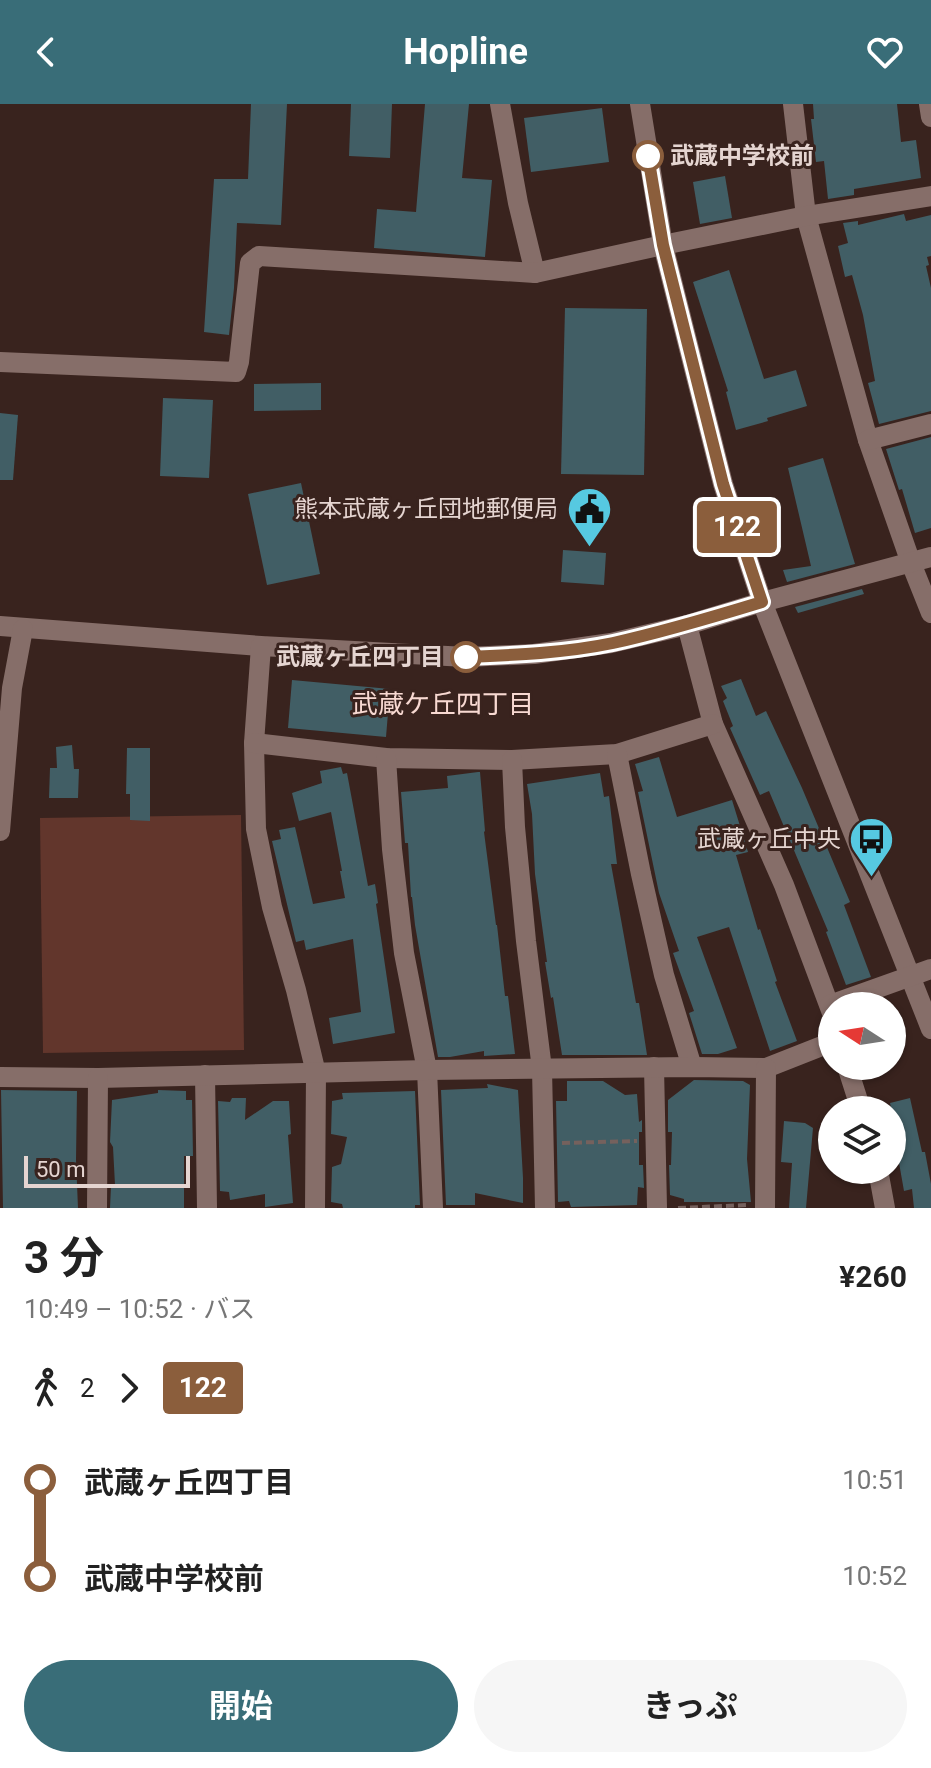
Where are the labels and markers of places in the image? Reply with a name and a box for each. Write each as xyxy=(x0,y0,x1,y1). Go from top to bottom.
marker: 武蔵中学校前 xyxy=(633,141,663,171)
place label: 武蔵中学校前 xyxy=(670,142,814,170)
public building icon: 熊本武蔵ヶ丘団地郵便局 xyxy=(565,485,613,548)
place label: 熊本武蔵ヶ丘団地郵便局 xyxy=(294,495,558,523)
marker: 武蔵ヶ丘四丁目 xyxy=(451,642,481,672)
place label: 武蔵ヶ丘四丁目 xyxy=(276,643,444,671)
bus stop icon: 武蔵ヶ丘中央 xyxy=(848,815,896,878)
place label: 武蔵ヶ丘中央 xyxy=(697,825,841,853)

